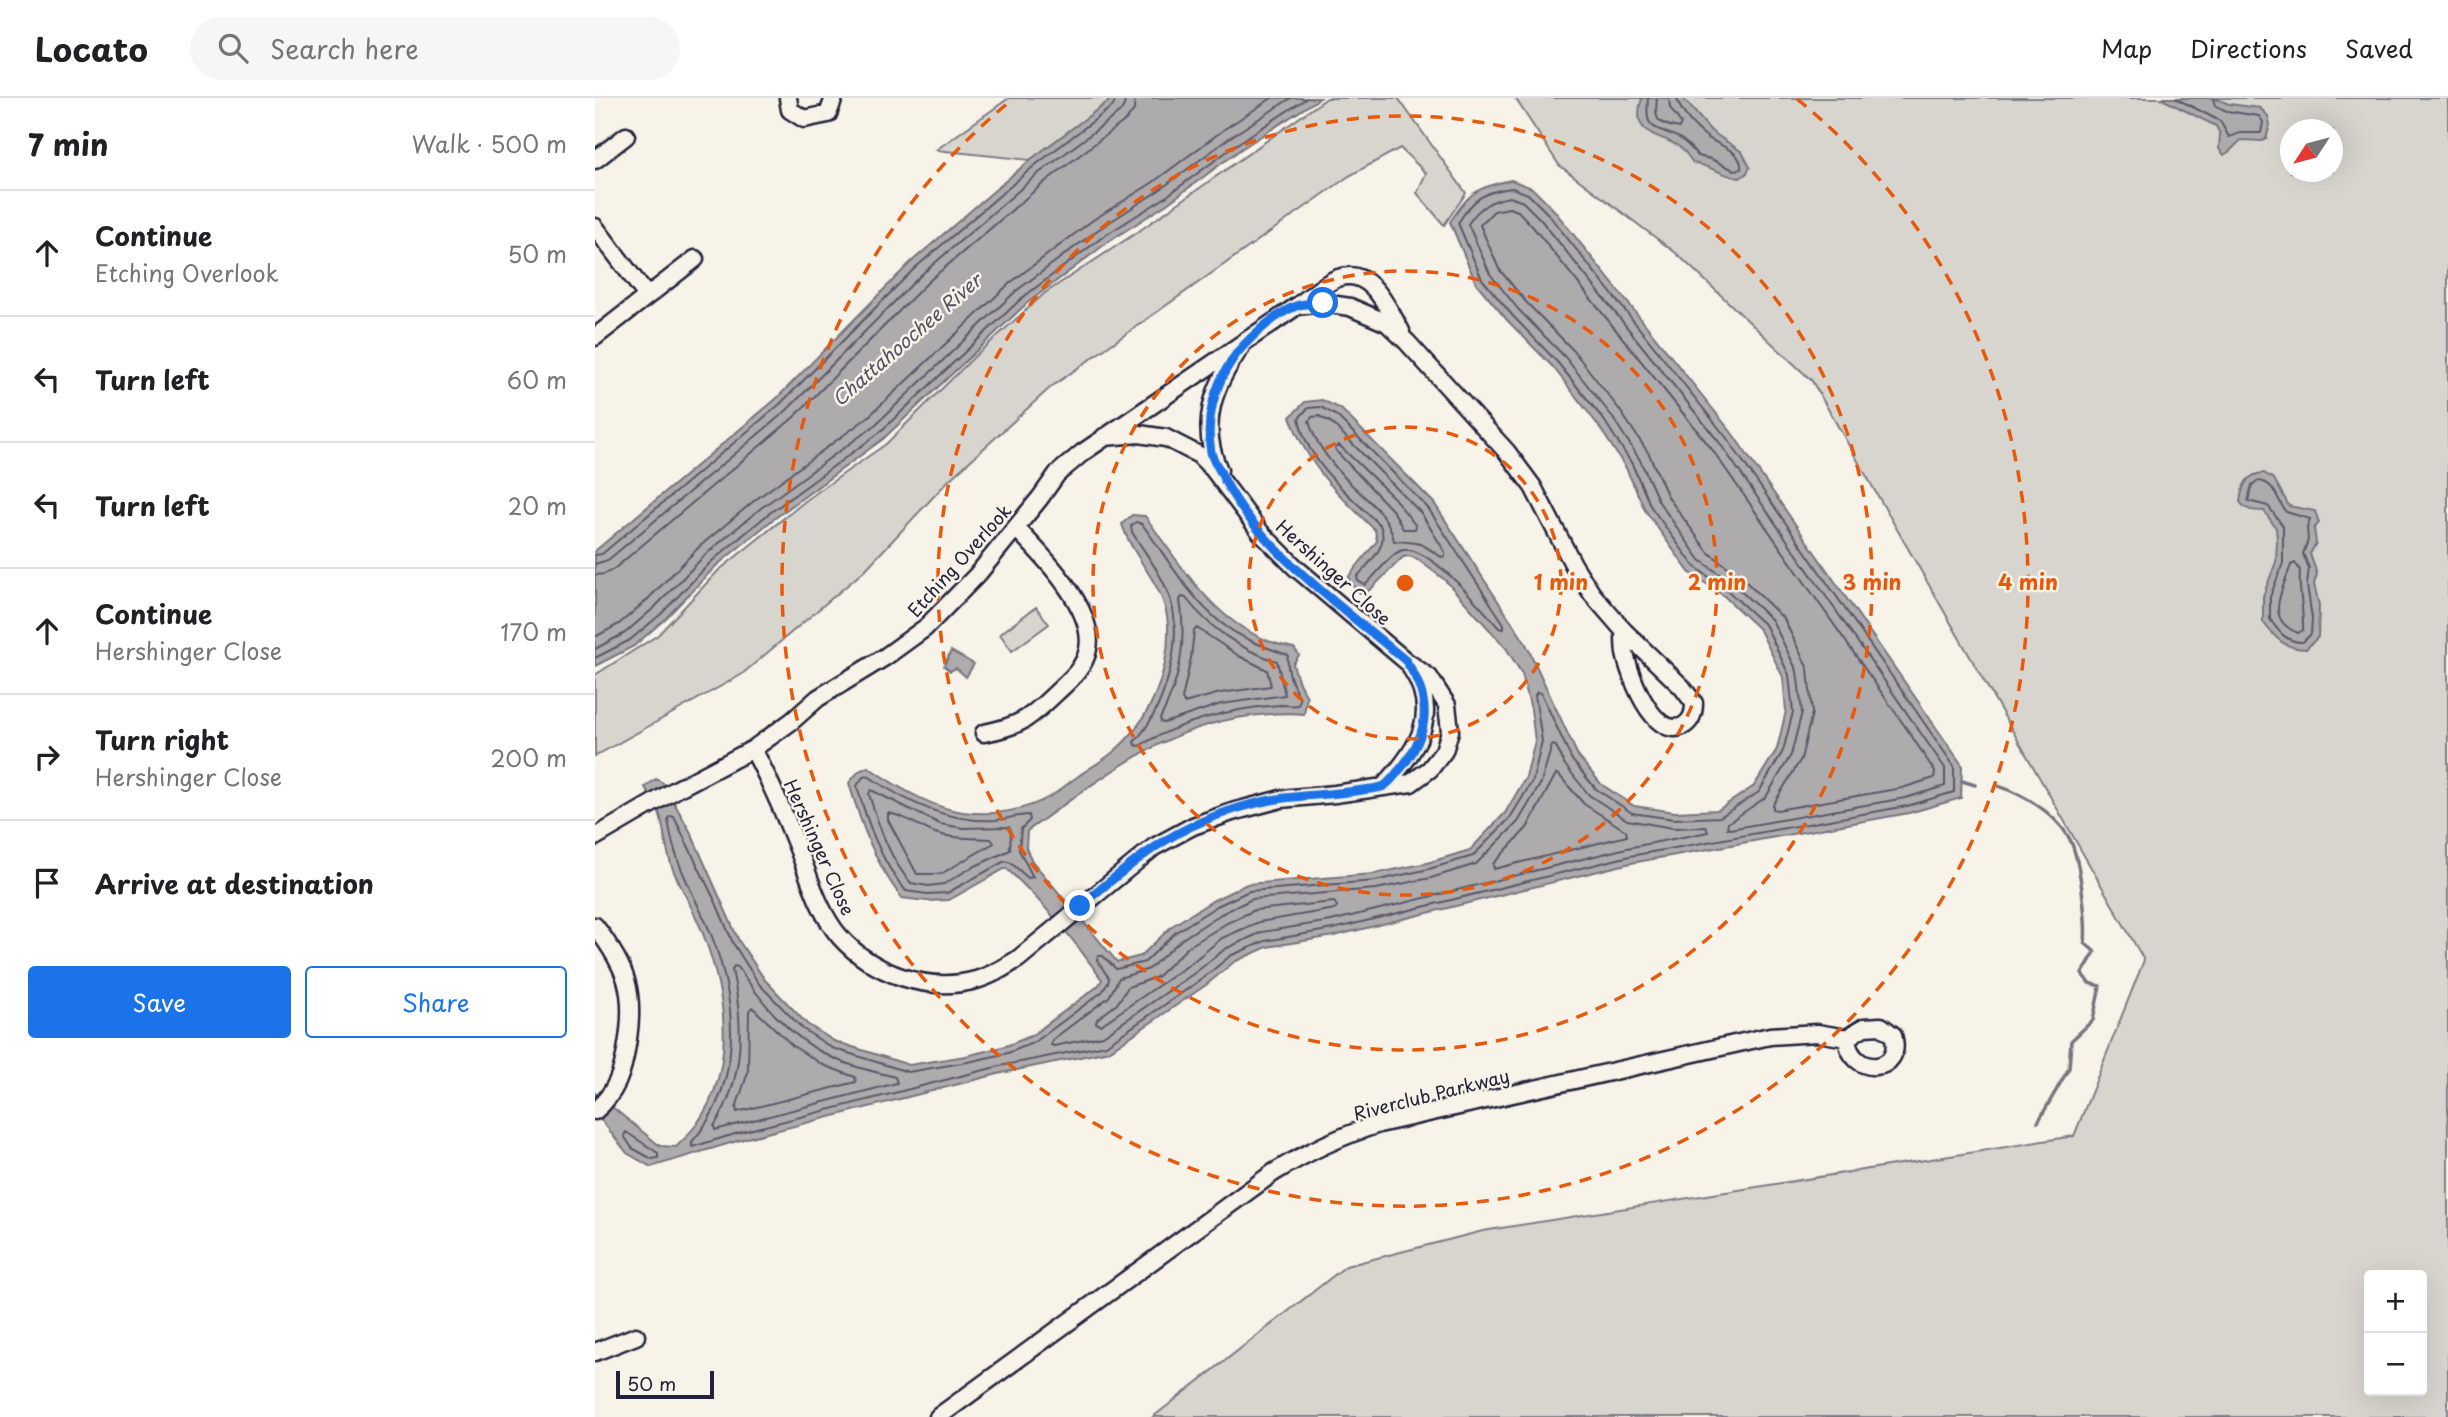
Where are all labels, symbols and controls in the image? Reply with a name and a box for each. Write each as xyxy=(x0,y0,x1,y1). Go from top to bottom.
search box xyxy=(190,17,680,80)
text: Locato xyxy=(35,23,148,73)
icon: search xyxy=(214,29,252,67)
text: Search here xyxy=(270,29,419,68)
text: Map xyxy=(2101,30,2152,66)
text: Directions xyxy=(2190,30,2307,66)
text: Saved xyxy=(2345,30,2413,66)
north arrow xyxy=(2280,119,2343,182)
text: 7 min xyxy=(28,121,109,166)
text: Walk · 500 m xyxy=(412,126,567,161)
text: Continue xyxy=(95,216,212,255)
icon: ahead xyxy=(28,234,66,272)
text: 50 m xyxy=(507,236,567,271)
text: Etching Overlook xyxy=(95,255,279,290)
water label: Chattahoochee River xyxy=(825,265,989,412)
route start xyxy=(1307,287,1338,318)
icon: left xyxy=(28,360,66,398)
text: Turn left xyxy=(95,360,210,399)
text: 60 m xyxy=(507,362,567,397)
icon: left xyxy=(28,486,66,524)
text: Turn left xyxy=(95,486,210,525)
text: 20 m xyxy=(508,488,567,523)
street label: Etching Overlook xyxy=(901,498,1017,622)
street label: Hershinger Close xyxy=(1271,513,1397,631)
text: 1 min xyxy=(1534,565,1588,597)
text: 2 min xyxy=(1688,565,1746,597)
text: 3 min xyxy=(1842,565,1902,597)
text: 4 min xyxy=(1998,565,2058,597)
centre of rings xyxy=(1393,571,1417,595)
text: Continue xyxy=(95,594,212,633)
icon: ahead xyxy=(28,612,66,650)
text: 170 m xyxy=(500,614,567,649)
text: Hershinger Close xyxy=(95,633,282,668)
text: Turn right xyxy=(95,720,229,759)
icon: right xyxy=(28,738,66,776)
text: 200 m xyxy=(490,740,567,775)
text: Hershinger Close xyxy=(95,759,282,794)
street label: Hershinger Close xyxy=(778,775,862,919)
icon: arrive xyxy=(28,864,66,902)
text: Arrive at destination xyxy=(95,864,374,903)
route end xyxy=(1064,890,1095,921)
button: Save xyxy=(28,966,291,1038)
button: Share xyxy=(305,966,567,1038)
street label: Riverclub Parkway xyxy=(1350,1062,1512,1126)
map controls xyxy=(2364,1270,2427,1396)
button: + xyxy=(2364,1270,2427,1333)
button: − xyxy=(2364,1333,2427,1396)
scale bar xyxy=(616,1368,714,1400)
text: 50 m xyxy=(627,1369,676,1397)

